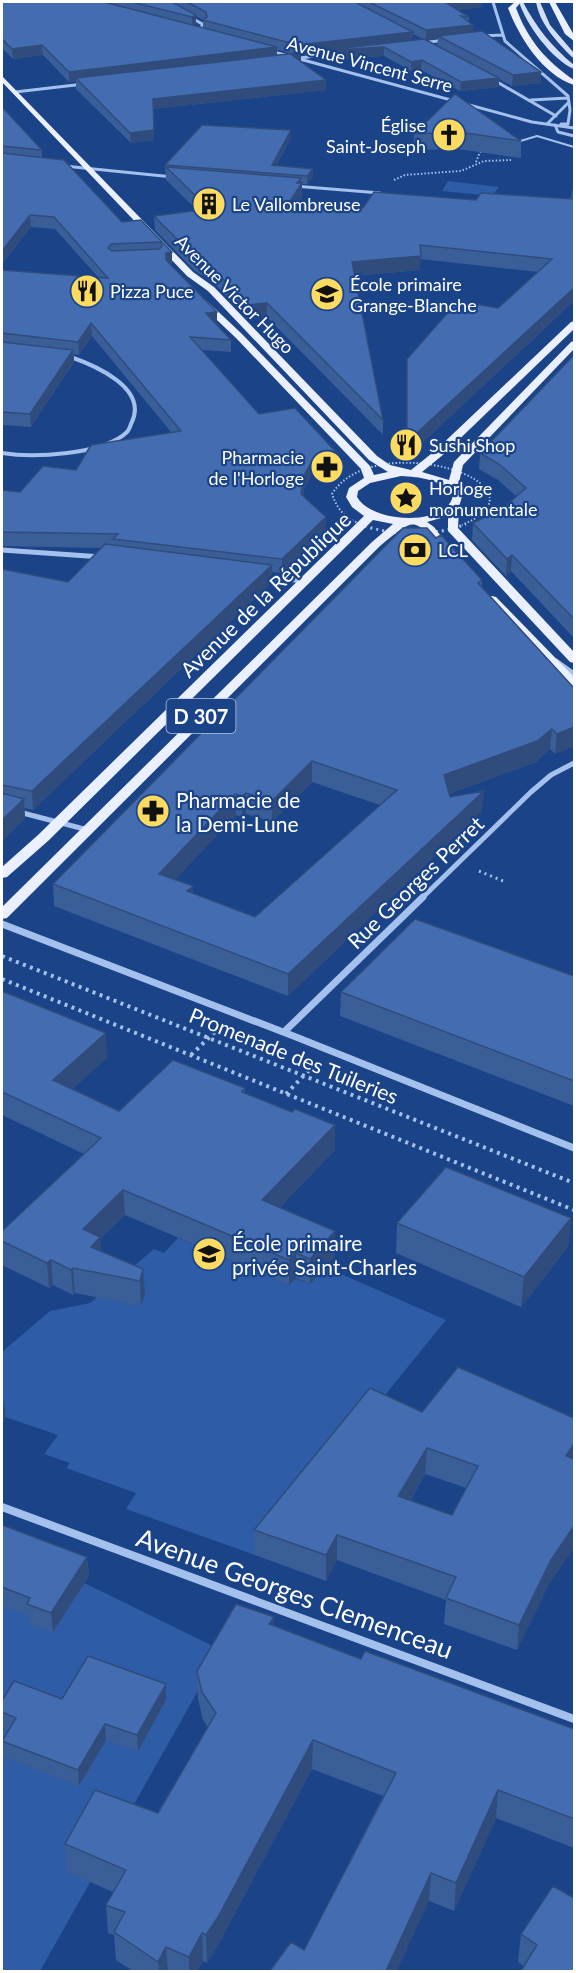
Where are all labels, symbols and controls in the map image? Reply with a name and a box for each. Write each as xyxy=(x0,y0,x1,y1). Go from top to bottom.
street label: Avenue Vincent Serre xyxy=(285,31,455,97)
place label: Église Saint-Joseph xyxy=(326,114,426,157)
church icon: Église Saint-Joseph xyxy=(431,117,467,153)
building icon: Le Vallombreuse xyxy=(191,186,227,222)
place label: Le Vallombreuse xyxy=(232,193,360,215)
street label: Avenue Victor Hugo xyxy=(171,230,299,358)
restaurant icon: Pizza Puce xyxy=(69,273,105,309)
place label: École primaire Grange-Blanche xyxy=(350,273,477,316)
school or university icon: École primaire Grange-Blanche xyxy=(309,276,345,312)
place label: Pizza Puce xyxy=(110,280,194,302)
restaurant icon: Sushi Shop xyxy=(388,427,424,463)
place label: Sushi Shop xyxy=(429,434,515,456)
place label: Pharmacie de l'Horloge xyxy=(209,446,304,489)
pharmacy icon: Pharmacie de l'Horloge xyxy=(309,449,345,485)
place label: Horloge monumentale xyxy=(429,477,537,520)
place icon: Horloge monumentale xyxy=(388,480,424,516)
street label: Avenue de la République xyxy=(175,506,355,682)
bank icon: LCL xyxy=(397,532,433,568)
place label: LCL xyxy=(438,539,468,561)
road number: D 307 xyxy=(166,699,236,733)
place label: Pharmacie de la Demi-Lune xyxy=(176,787,300,836)
pharmacy icon: Pharmacie de la Demi-Lune xyxy=(135,793,171,829)
street label: Rue Georges Perret xyxy=(342,810,489,953)
street label: Promenade des Tuileries xyxy=(186,1002,402,1108)
place label: École primaire privée Saint-Charles xyxy=(232,1230,417,1279)
school or university icon: École primaire privée Saint-Charles xyxy=(191,1236,227,1272)
street label: Avenue Georges Clemenceau xyxy=(132,1521,458,1665)

